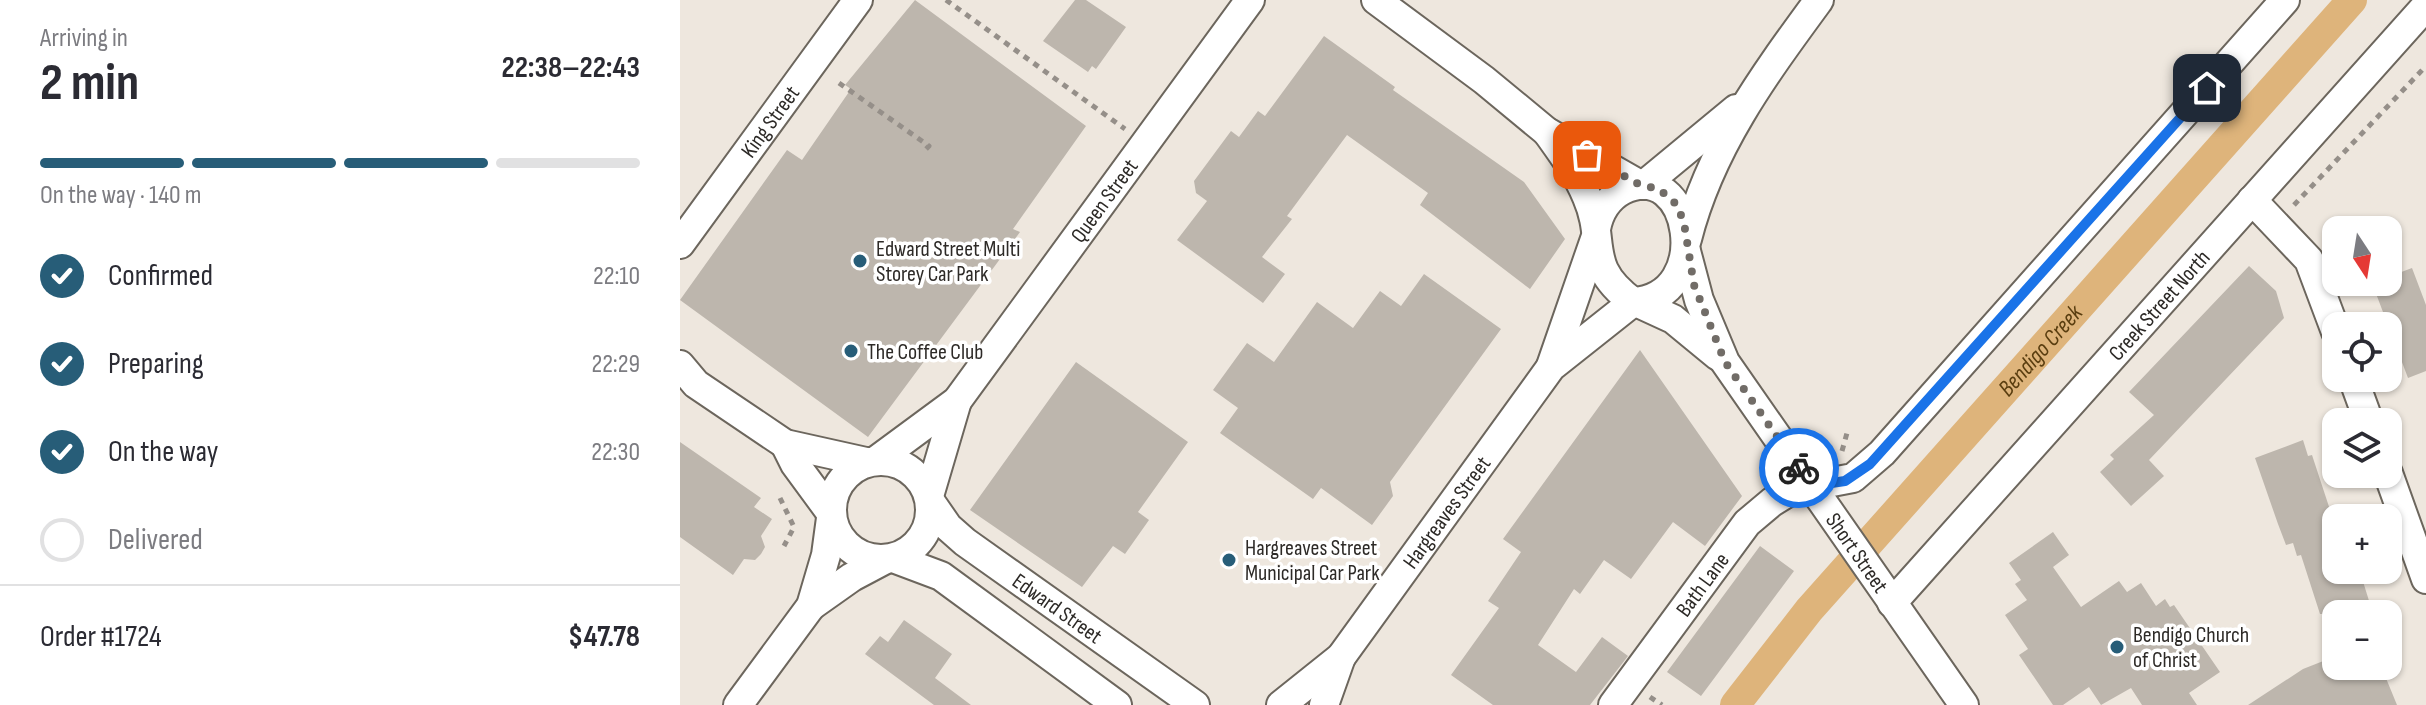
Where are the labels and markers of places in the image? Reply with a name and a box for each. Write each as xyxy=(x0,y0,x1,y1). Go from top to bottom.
pin xyxy=(2173,54,2241,122)
pin xyxy=(1553,121,1621,189)
place label: Edward Street Multi Storey Car Park xyxy=(876,236,1020,288)
marker: Edward Street Multi Storey Car Park xyxy=(851,252,869,270)
place label: The Coffee Club xyxy=(867,339,983,366)
marker: The Coffee Club xyxy=(842,342,860,360)
place label: Hargreaves Street Municipal Car Park xyxy=(1245,535,1380,587)
marker: Hargreaves Street Municipal Car Park xyxy=(1220,551,1238,569)
place label: Bendigo Church of Christ xyxy=(2133,622,2249,674)
marker: Bendigo Church of Christ xyxy=(2108,638,2126,656)

